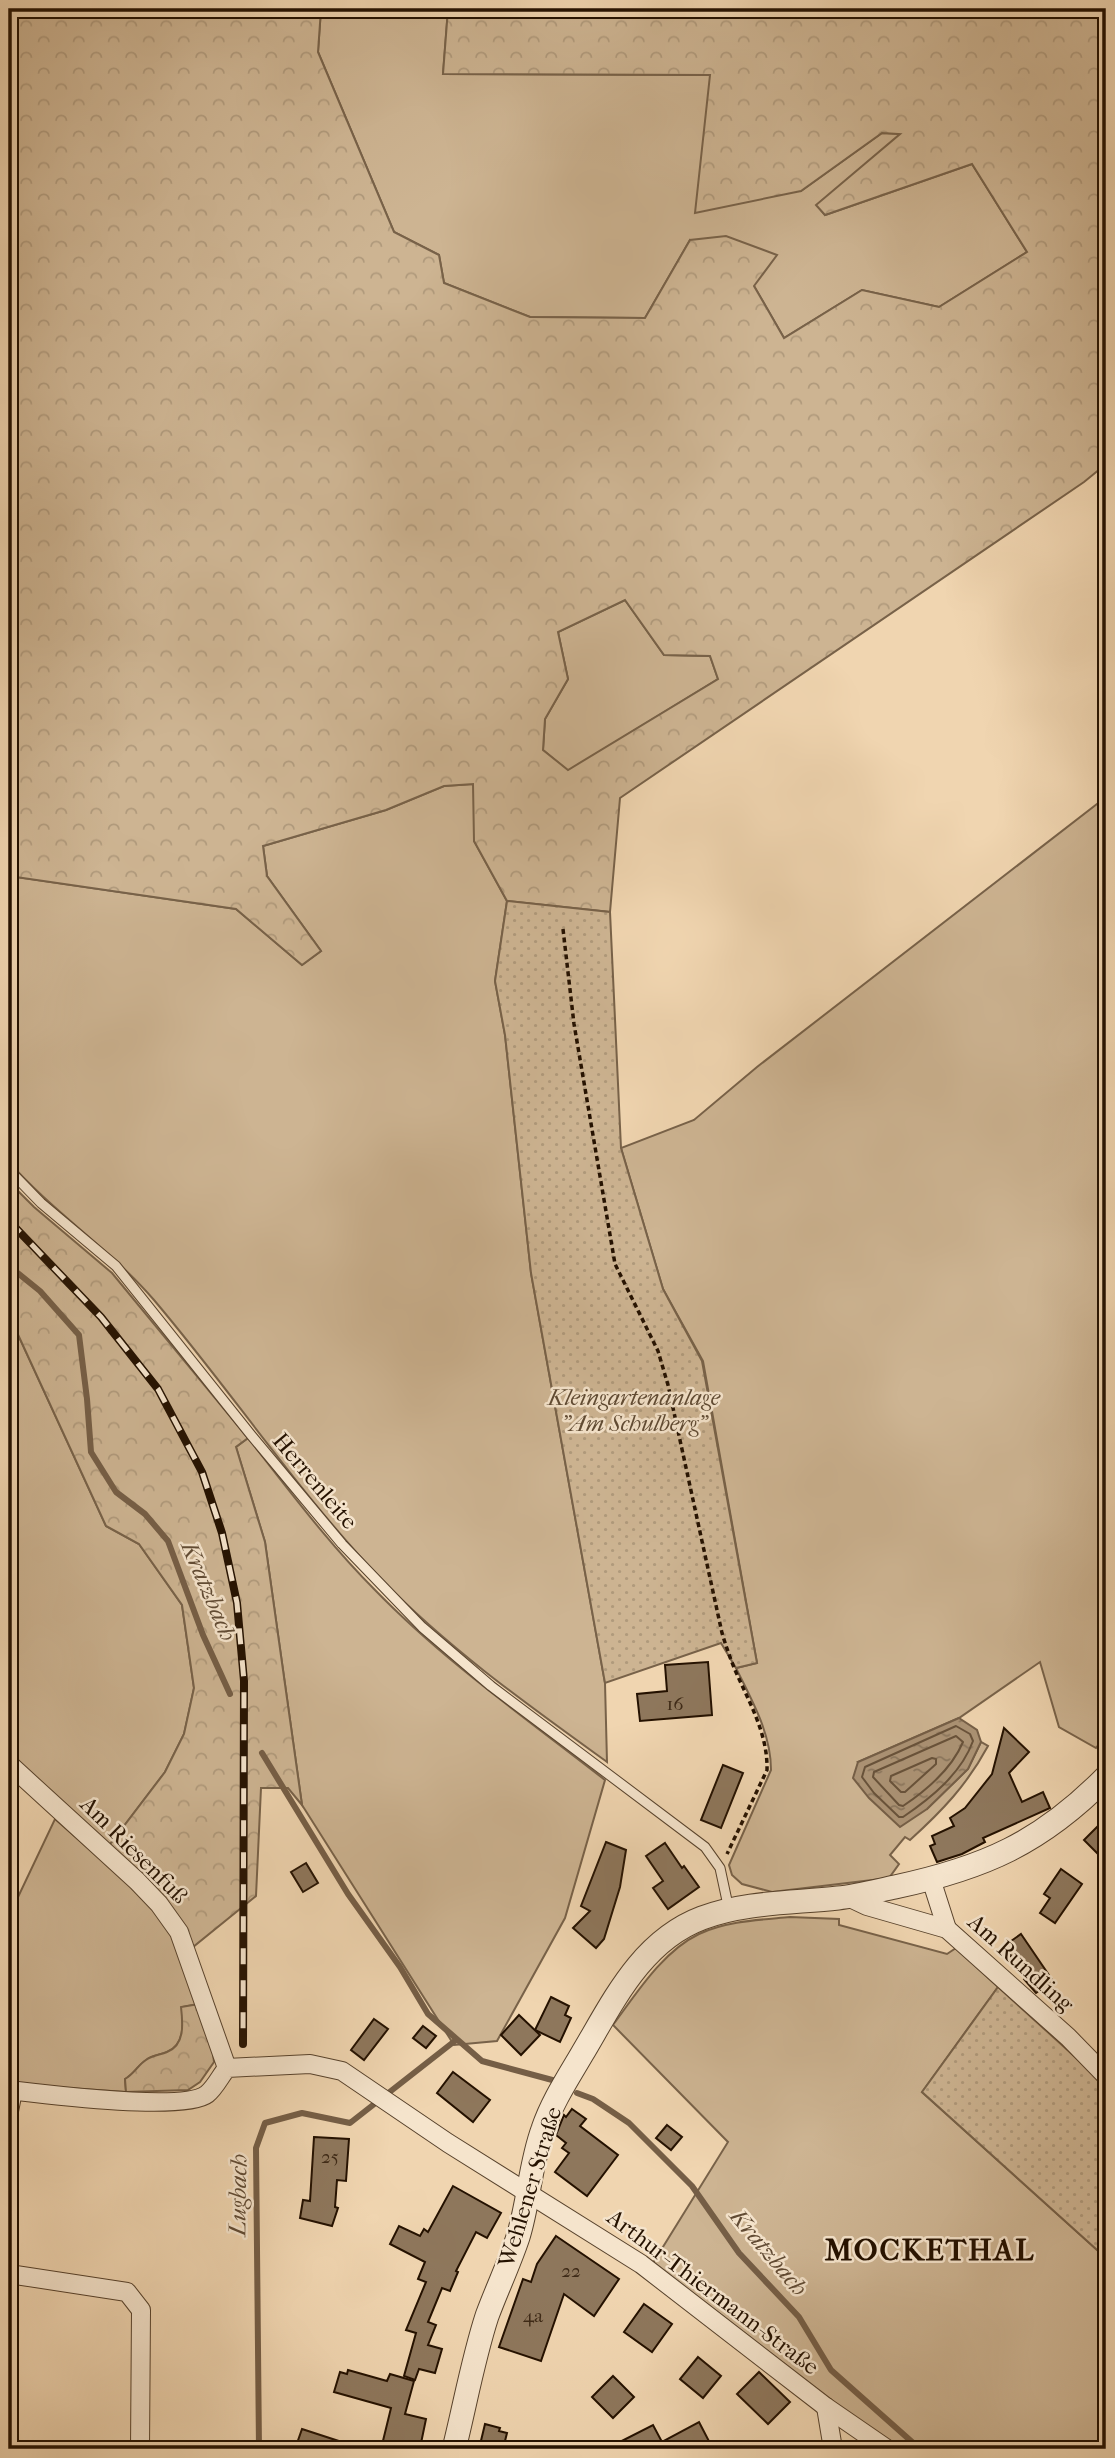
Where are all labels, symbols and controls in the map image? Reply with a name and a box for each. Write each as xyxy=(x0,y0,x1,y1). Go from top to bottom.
park label: Kleingartenanlage "Am Schulberg" xyxy=(546,1384,721,1437)
street label: Herrenleite xyxy=(267,1427,363,1535)
water label: Kratzbach xyxy=(175,1535,242,1645)
house number: 16 xyxy=(667,1693,684,1715)
street label: Am Riesenfuß xyxy=(74,1790,193,1909)
street label: Am Rundling xyxy=(962,1908,1080,2018)
street label: Wehlener Straße xyxy=(492,2103,567,2272)
house number: 25 xyxy=(321,2146,339,2168)
water label: Lugbach xyxy=(223,2154,253,2238)
water label: Kratzbach xyxy=(723,2201,814,2301)
street label: Arthur-Thiermann-Straße xyxy=(601,2203,824,2380)
district label: MOCKETHAL xyxy=(825,2233,1035,2268)
house number: 22 xyxy=(561,2260,581,2282)
house number: 4a xyxy=(523,2305,543,2327)

